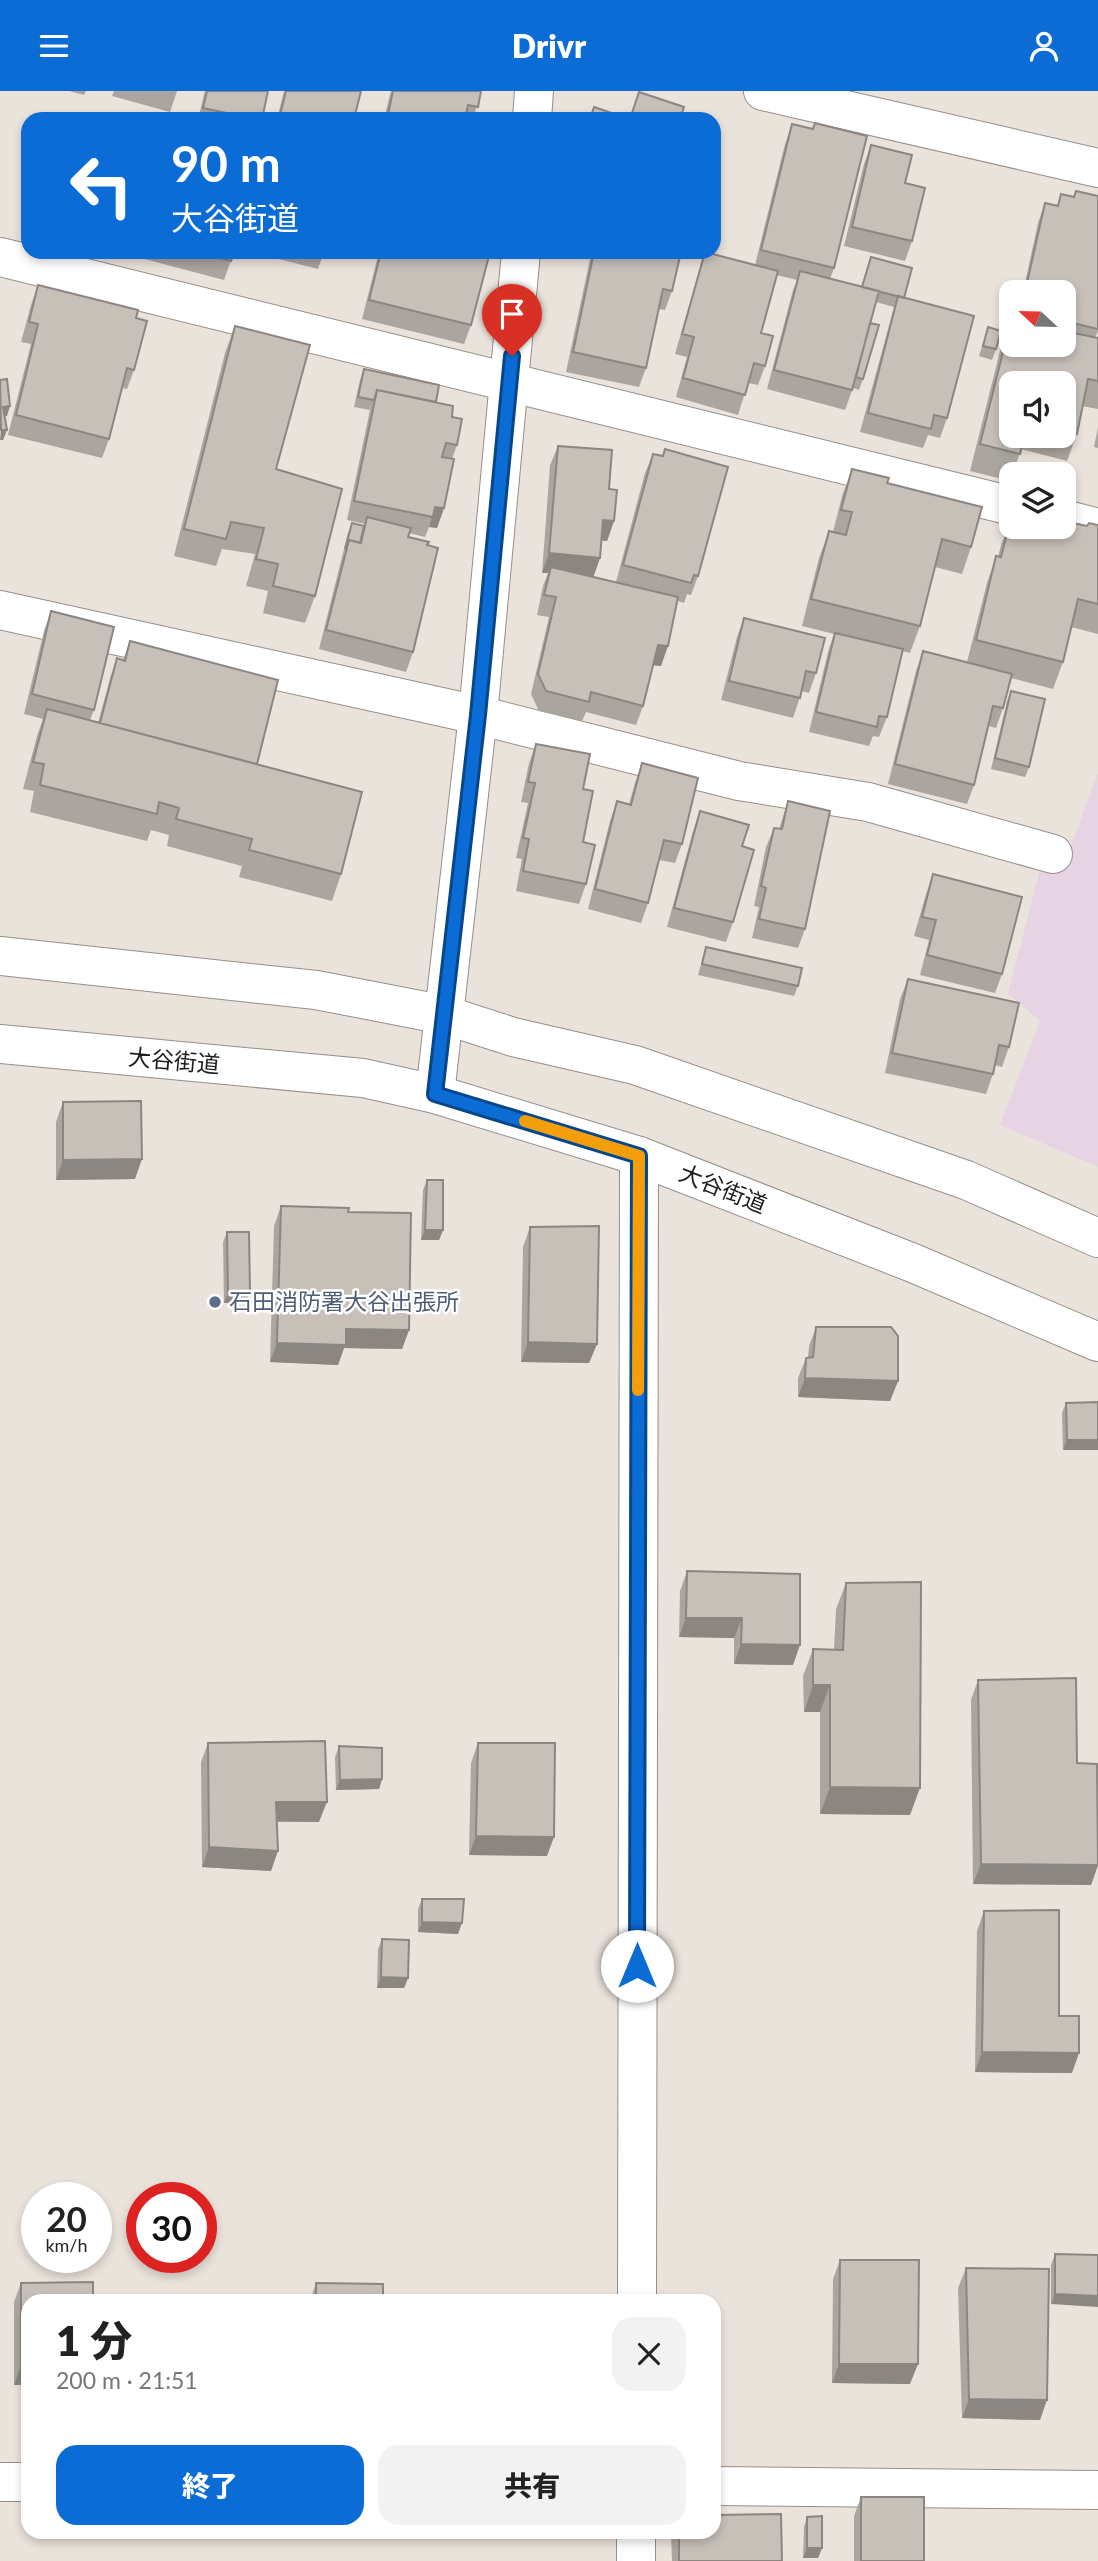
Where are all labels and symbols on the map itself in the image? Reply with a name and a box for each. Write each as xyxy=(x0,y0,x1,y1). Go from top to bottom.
north arrow xyxy=(999,280,1076,357)
pin xyxy=(482,284,542,356)
street label: 大谷街道 xyxy=(127,1042,221,1078)
street label: 大谷街道 xyxy=(675,1158,771,1218)
place label: 石田消防署大谷出張所 xyxy=(229,1287,459,1315)
marker: 石田消防署大谷出張所 xyxy=(207,1294,223,1310)
position arrow xyxy=(600,1929,674,2003)
speed limit sign: 30 xyxy=(126,2182,217,2273)

